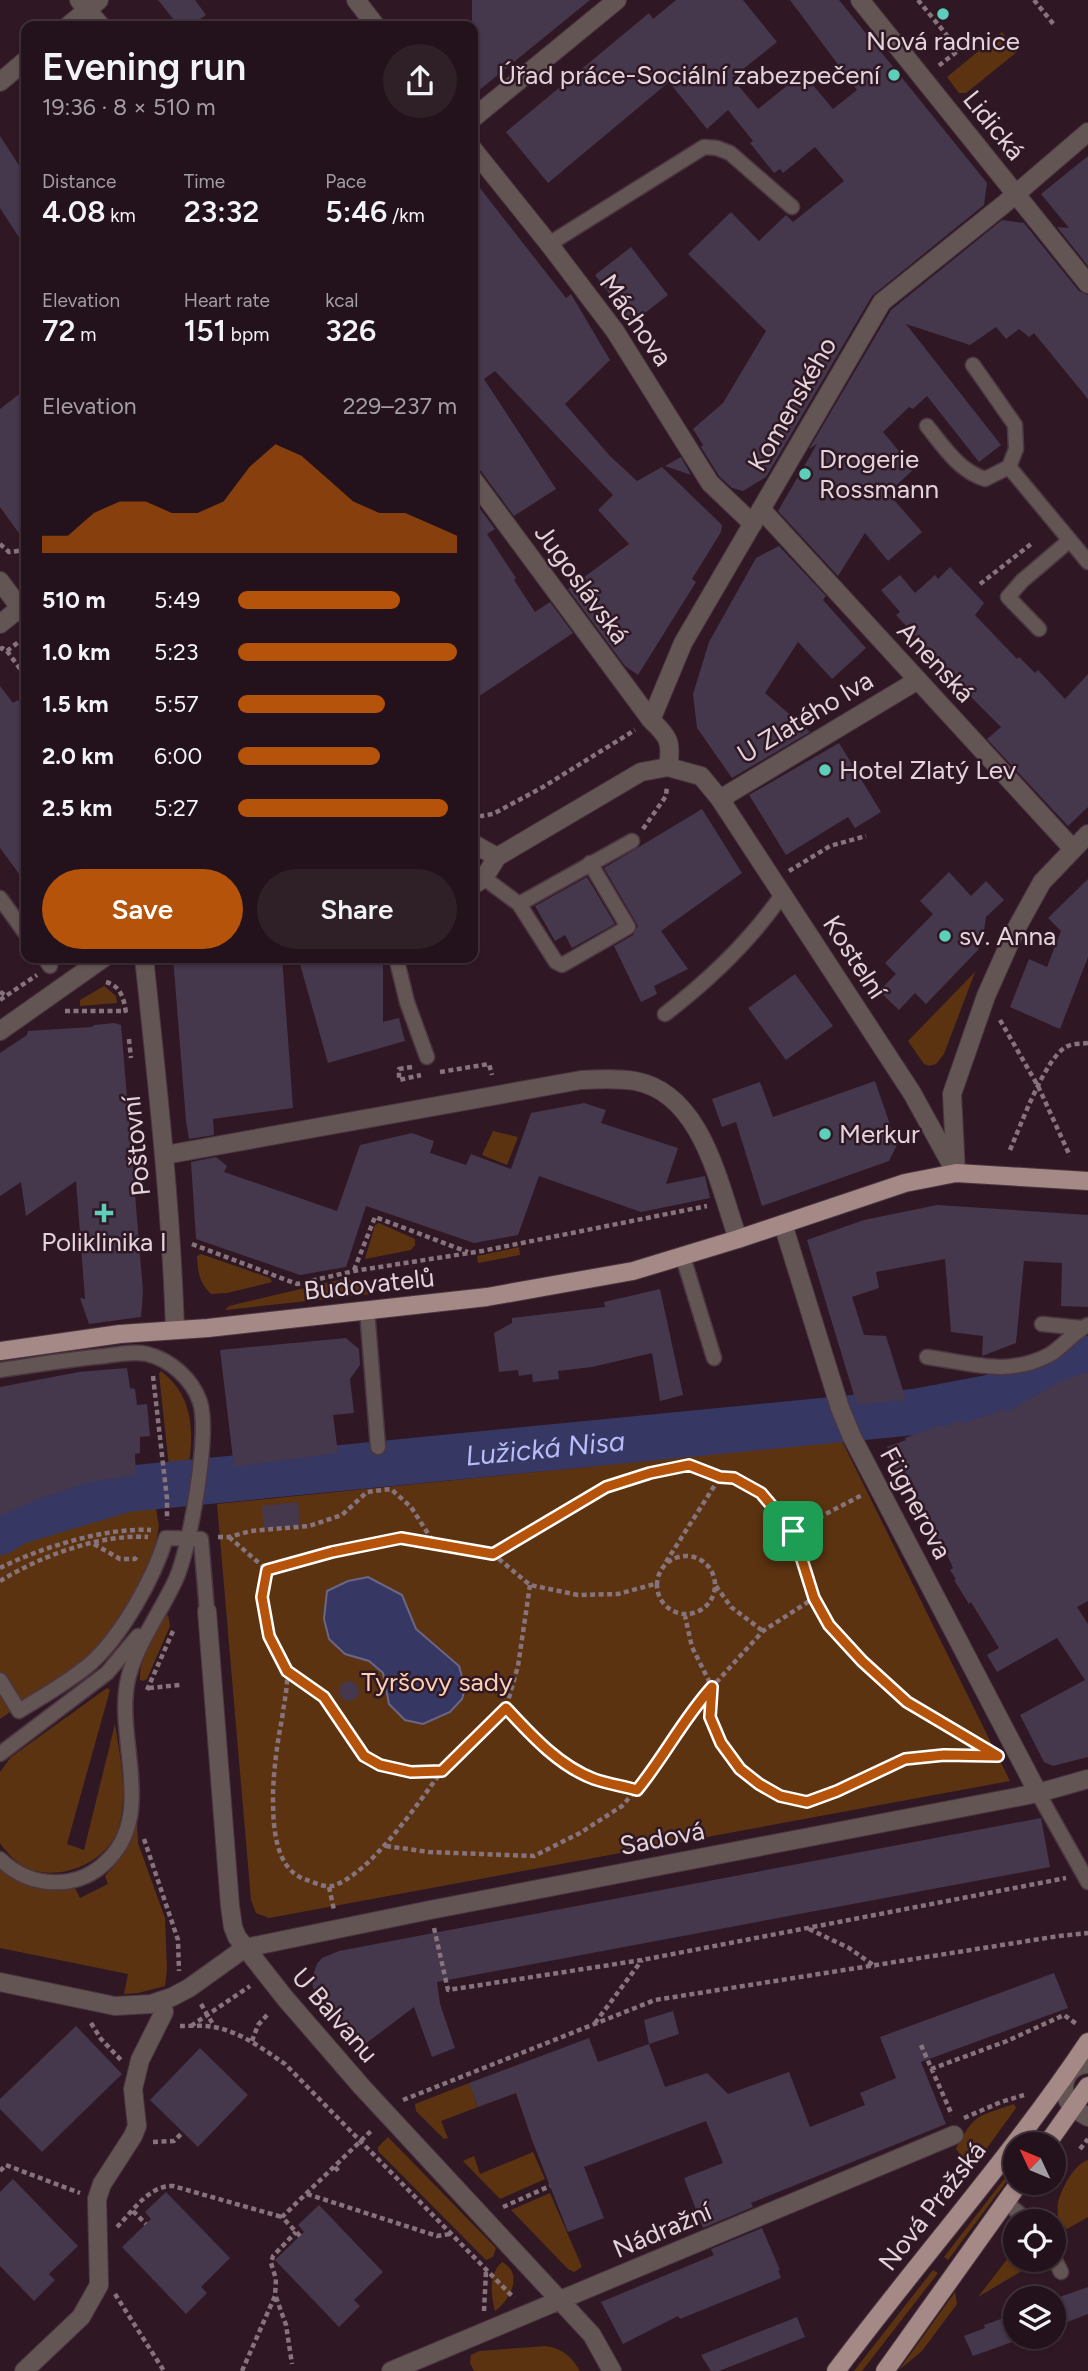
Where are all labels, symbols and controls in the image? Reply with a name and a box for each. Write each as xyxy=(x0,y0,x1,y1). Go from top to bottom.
marker: Nová radnice xyxy=(935,6,951,22)
place label: Nová radnice xyxy=(866,25,1020,57)
text: Evening run xyxy=(42,44,246,90)
button: share xyxy=(383,44,457,118)
place label: Úřad práce-Sociální zabezpečení xyxy=(498,59,881,91)
marker: Úřad práce-Sociální zabezpečení xyxy=(886,67,902,83)
street label: Lidická xyxy=(956,84,1032,166)
text: 19:36 · 8 × 510 m xyxy=(42,93,216,121)
text: Distance xyxy=(42,170,116,193)
text: Time xyxy=(184,170,225,193)
text: Pace xyxy=(325,170,366,193)
text: 4.08 xyxy=(42,193,106,230)
text: 23:32 xyxy=(184,193,259,230)
text: 5:46 xyxy=(325,193,387,230)
text: km xyxy=(106,204,136,227)
text: /km xyxy=(387,204,425,227)
street label: Máchova xyxy=(593,268,679,372)
text: Elevation xyxy=(42,289,120,312)
text: Heart rate xyxy=(184,289,270,312)
text: kcal xyxy=(325,289,359,312)
text: 72 xyxy=(42,312,76,349)
text: 151 xyxy=(184,312,226,349)
text: 326 xyxy=(325,312,376,349)
text: m xyxy=(76,323,96,346)
text: bpm xyxy=(226,323,269,346)
street label: Komenského xyxy=(741,331,843,477)
text: Elevation xyxy=(42,392,137,420)
text: 229–237 m xyxy=(343,392,457,420)
place label: Drogerie Rossmann xyxy=(819,443,939,505)
marker: Drogerie Rossmann xyxy=(797,466,813,482)
street label: Jugoslávská xyxy=(528,518,636,650)
text: 510 m xyxy=(42,586,106,614)
text: 5:49 xyxy=(154,586,200,614)
street label: Anenská xyxy=(891,615,981,709)
text: 1.0 km xyxy=(42,638,110,666)
text: 5:23 xyxy=(154,638,198,666)
street label: U Zlatého lva xyxy=(731,664,879,770)
text: 1.5 km xyxy=(42,690,109,718)
text: 5:57 xyxy=(154,690,199,718)
text: 2.0 km xyxy=(42,742,114,770)
text: 6:00 xyxy=(154,742,202,770)
place label: Hotel Zlatý Lev xyxy=(839,754,1017,786)
marker: Hotel Zlatý Lev xyxy=(817,762,833,778)
text: 2.5 km xyxy=(42,794,112,822)
text: 5:27 xyxy=(154,794,198,822)
button: Save xyxy=(42,869,243,949)
button: Share xyxy=(257,869,457,949)
street label: Kostelní xyxy=(816,909,894,1006)
place label: sv. Anna xyxy=(959,920,1056,952)
marker: sv. Anna xyxy=(937,928,953,944)
street label: Poštovní xyxy=(115,1093,157,1198)
place label: Merkur xyxy=(839,1118,920,1150)
marker: Merkur xyxy=(817,1126,833,1142)
marker: Poliklinika I xyxy=(94,1203,114,1223)
place label: Poliklinika I xyxy=(41,1226,167,1258)
street label: Budovatelů xyxy=(302,1261,436,1307)
water label: Lužická Nisa xyxy=(464,1423,627,1473)
street label: Fügnerova xyxy=(873,1441,959,1565)
pin xyxy=(763,1501,823,1561)
icon: arrive xyxy=(774,1512,812,1550)
park label: Tyršovy sady xyxy=(361,1666,513,1698)
street label: Sadová xyxy=(617,1814,707,1862)
street label: U Balvanu xyxy=(285,1961,385,2069)
north arrow xyxy=(1003,2132,1066,2194)
map controls xyxy=(1003,2132,1066,2349)
street label: Nová Pražská xyxy=(872,2135,992,2277)
street label: Nádražní xyxy=(608,2195,717,2265)
button: locate xyxy=(1003,2209,1066,2272)
button: layers xyxy=(1003,2286,1066,2349)

